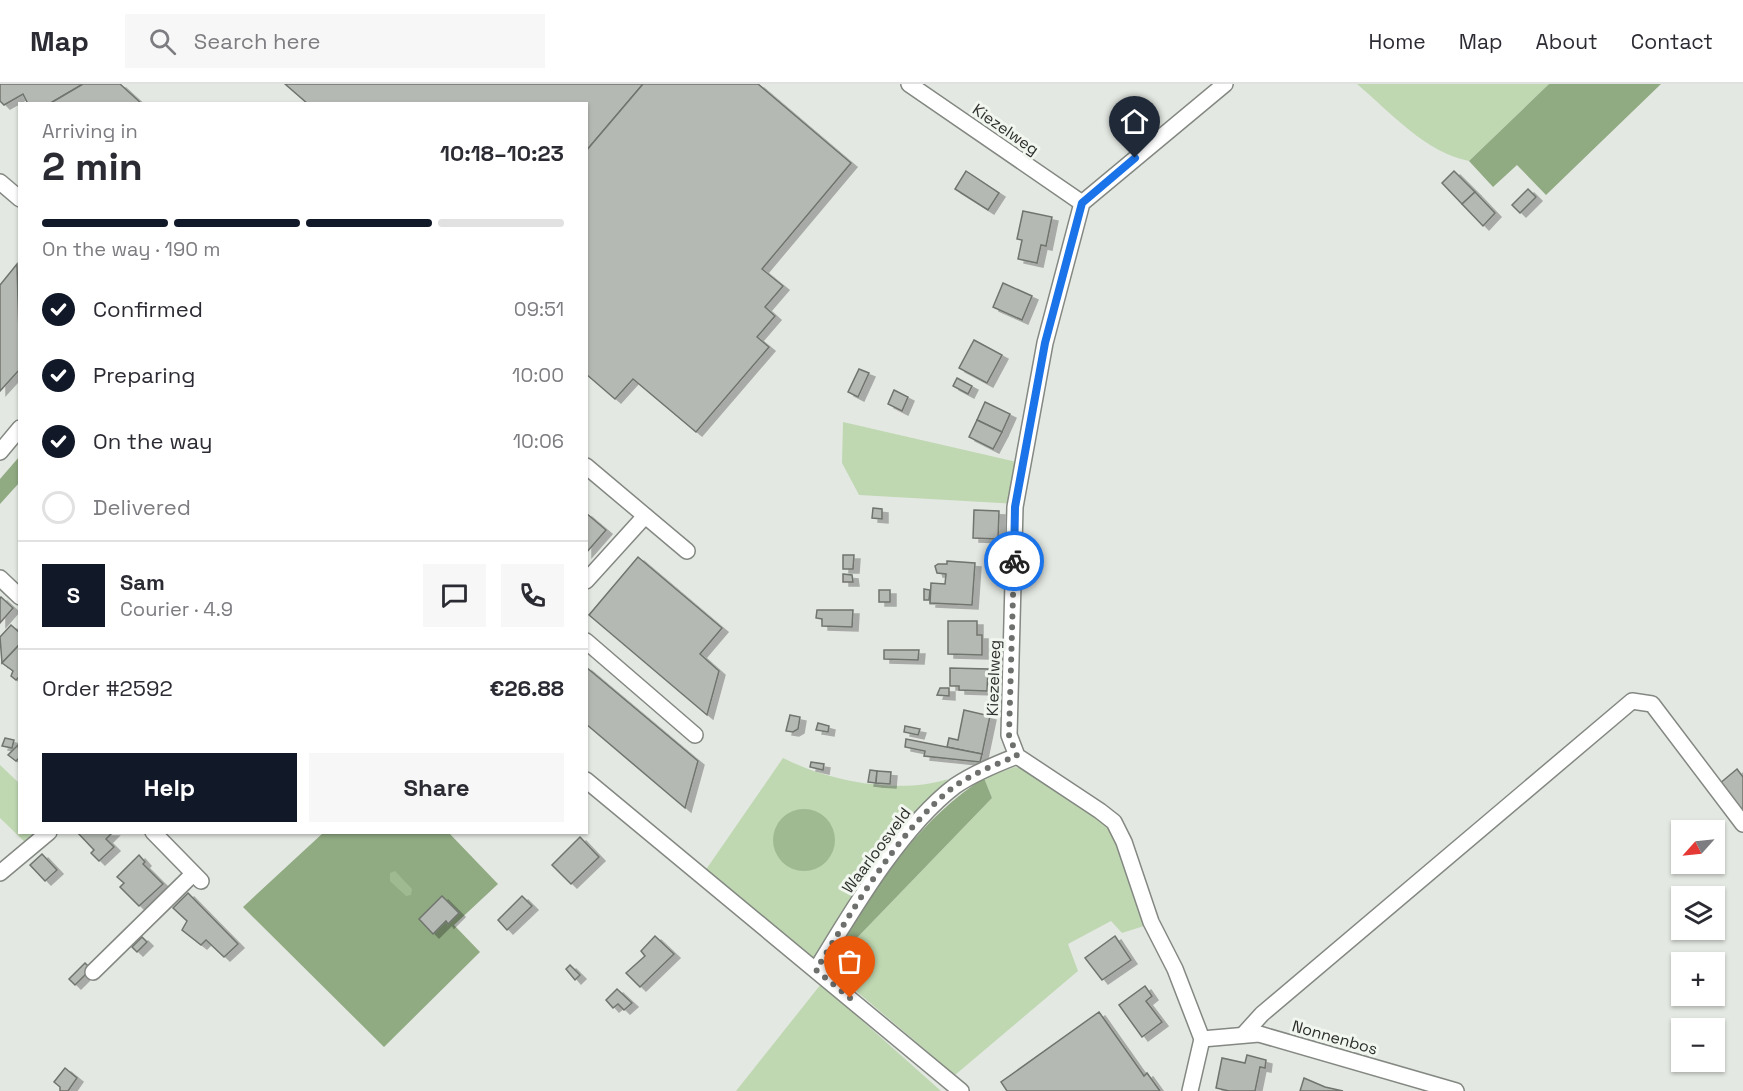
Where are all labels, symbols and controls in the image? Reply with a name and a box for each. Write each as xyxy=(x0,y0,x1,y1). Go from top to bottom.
search box xyxy=(125,14,545,68)
text: Map xyxy=(30,23,89,59)
icon: search xyxy=(146,25,179,58)
text: Search here xyxy=(194,27,321,55)
text: Home xyxy=(1368,28,1426,55)
text: Map xyxy=(1459,28,1503,55)
text: About xyxy=(1536,28,1598,55)
text: Contact xyxy=(1631,28,1713,55)
pin xyxy=(1109,96,1160,158)
street label: Kiezelweg xyxy=(968,99,1043,160)
icon: home xyxy=(1118,105,1151,138)
text: Arriving in xyxy=(42,118,138,144)
text: 10:18–10:23 xyxy=(440,139,564,167)
text: 2 min xyxy=(42,142,143,191)
text: On the way · 190 m xyxy=(42,236,220,262)
icon: check xyxy=(42,293,75,326)
text: Confirmed xyxy=(93,295,203,323)
text: 09:51 xyxy=(514,296,564,322)
icon: check xyxy=(42,359,75,392)
text: Preparing xyxy=(93,361,195,389)
text: 10:00 xyxy=(512,362,564,388)
icon: check xyxy=(42,425,75,458)
text: On the way xyxy=(93,427,212,455)
text: 10:06 xyxy=(513,428,564,454)
text: Delivered xyxy=(93,493,191,521)
courier xyxy=(984,531,1044,591)
icon: bike xyxy=(998,545,1031,578)
button: chat xyxy=(423,564,486,627)
button: phone xyxy=(501,564,564,627)
text: Sam xyxy=(120,568,165,596)
text: S xyxy=(67,581,80,609)
text: Courier · 4.9 xyxy=(120,596,233,622)
street label: Kiezelweg xyxy=(982,639,1005,717)
text: Order #2592 xyxy=(42,674,173,702)
text: €26.88 xyxy=(490,674,564,702)
button: Help xyxy=(42,753,297,822)
button: Share xyxy=(309,753,564,822)
street label: Waarloosveld xyxy=(837,803,916,897)
north arrow xyxy=(1671,820,1725,874)
map controls xyxy=(1671,820,1725,1072)
button: layers xyxy=(1671,886,1725,940)
pin xyxy=(824,936,875,998)
icon: bag xyxy=(833,945,866,978)
button: + xyxy=(1671,952,1725,1006)
street label: Nonnenbos xyxy=(1290,1015,1380,1060)
button: − xyxy=(1671,1018,1725,1072)

